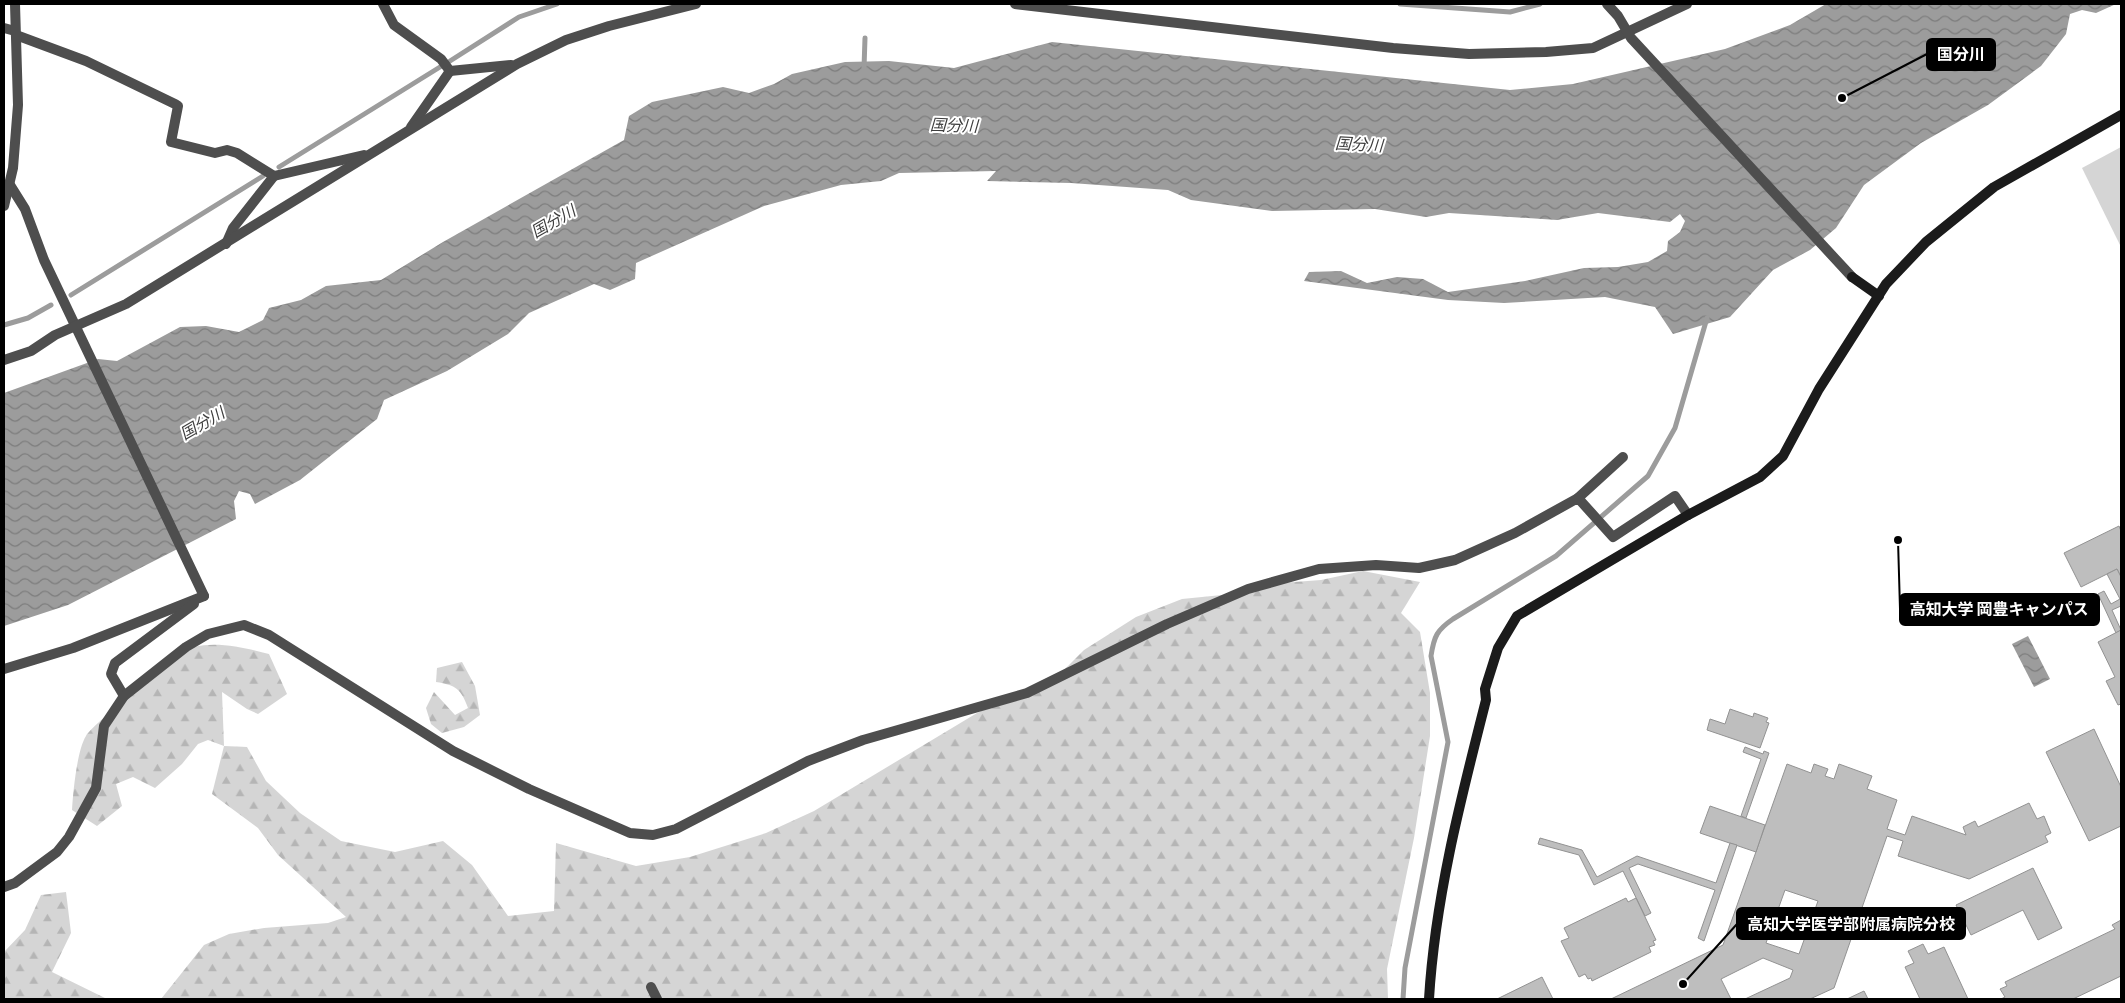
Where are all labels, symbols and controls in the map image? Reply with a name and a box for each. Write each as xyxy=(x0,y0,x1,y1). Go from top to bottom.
callout: 国分川 xyxy=(1927,39,1995,70)
text: 国分川 xyxy=(1937,44,1985,63)
water label: 国分川 xyxy=(930,114,980,135)
water label: 国分川 xyxy=(1335,133,1385,154)
water label: 国分川 xyxy=(527,199,580,241)
water label: 国分川 xyxy=(176,401,229,443)
callout: 高知大学 岡豊キャンパス xyxy=(1900,594,2099,625)
text: 高知大学 岡豊キャンパス xyxy=(1909,599,2089,618)
callout: 高知大学医学部附属病院分校 xyxy=(1737,908,1965,939)
text: 高知大学医学部附属病院分校 xyxy=(1747,914,1955,933)

